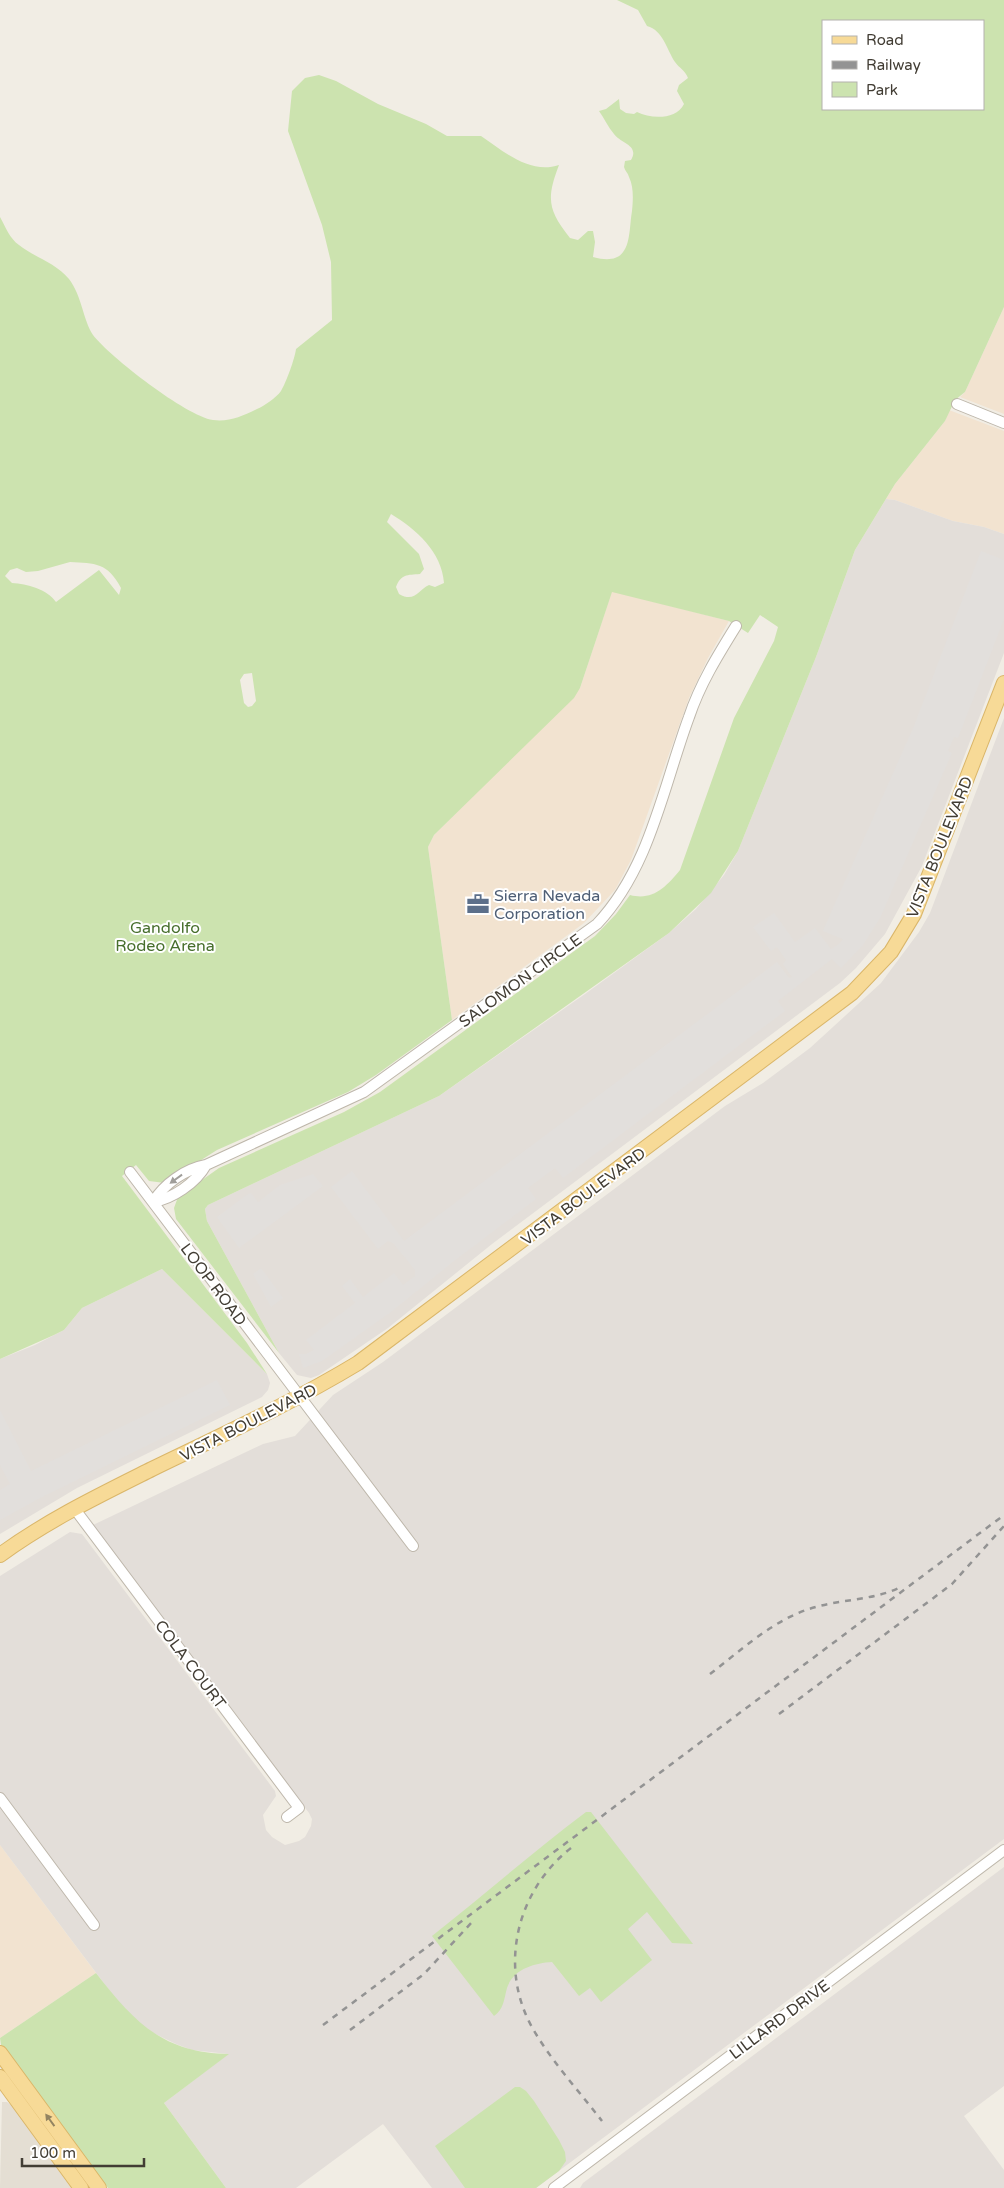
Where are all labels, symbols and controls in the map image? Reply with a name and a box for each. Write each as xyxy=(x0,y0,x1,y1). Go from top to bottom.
legend xyxy=(822,20,984,110)
text: Road xyxy=(866,31,904,49)
text: Railway xyxy=(866,56,921,74)
text: Park xyxy=(866,81,898,99)
street label: VISTA BOULEVARD xyxy=(902,774,978,921)
place label: Sierra Nevada Corporation xyxy=(494,886,600,924)
office icon: Sierra Nevada Corporation xyxy=(465,891,491,917)
park label: Gandolfo Rodeo Arena xyxy=(115,918,215,956)
street label: SALOMON CIRCLE xyxy=(455,929,586,1032)
street label: VISTA BOULEVARD xyxy=(517,1143,650,1250)
one-way arrow xyxy=(169,1174,183,1184)
street label: LOOP ROAD xyxy=(176,1239,251,1330)
street label: VISTA BOULEVARD xyxy=(177,1380,320,1466)
street label: COLA COURT xyxy=(150,1616,230,1713)
street label: LILLARD DRIVE xyxy=(725,1975,834,2064)
one-way arrow xyxy=(44,2114,55,2127)
scale bar xyxy=(22,2136,145,2168)
text: 100 m xyxy=(30,2144,76,2162)

